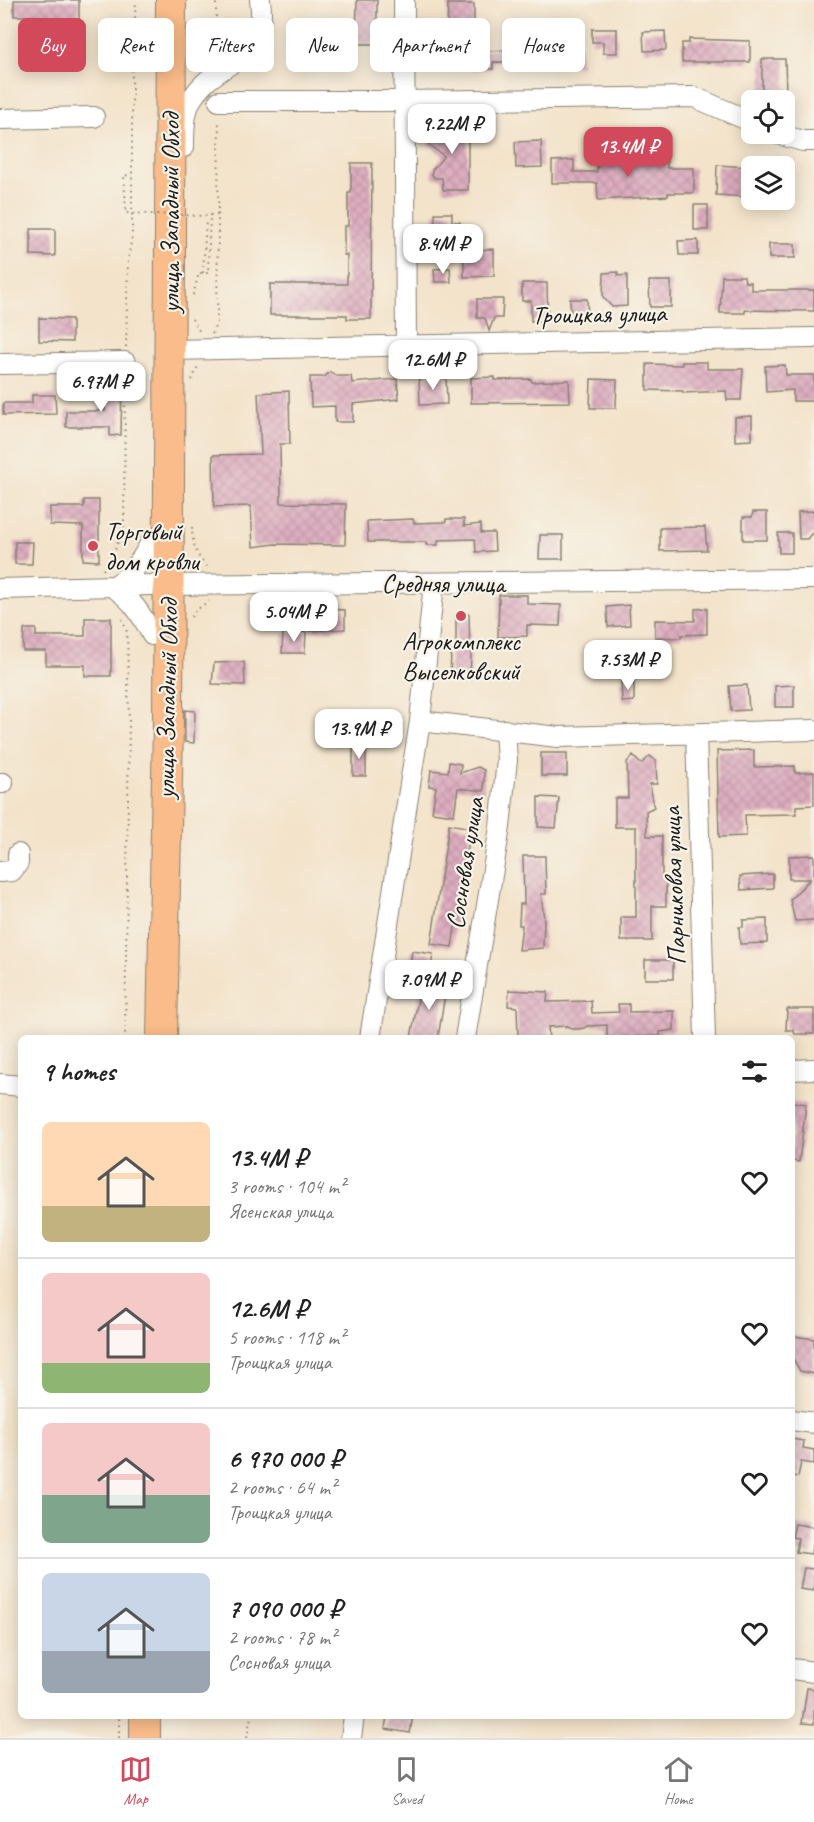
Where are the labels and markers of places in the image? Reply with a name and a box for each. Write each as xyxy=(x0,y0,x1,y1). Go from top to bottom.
pin: 9.22M ₽ xyxy=(397,104,507,155)
pin: 13.4M ₽ xyxy=(573,127,683,178)
pin: 8.4M ₽ xyxy=(394,224,492,275)
pin: 12.6M ₽ xyxy=(378,340,488,391)
pin: 6.97M ₽ xyxy=(46,362,156,413)
place label: Торговый дом кровли xyxy=(105,515,201,578)
marker: Торговый дом кровли xyxy=(86,539,100,553)
pin: 5.04M ₽ xyxy=(239,592,349,643)
marker: Агрокомплекс Выселковский xyxy=(454,609,468,623)
place label: Агрокомплекс Выселковский xyxy=(402,625,522,688)
pin: 7.53M ₽ xyxy=(573,640,683,691)
pin: 13.9M ₽ xyxy=(304,709,414,760)
pin: 7.09M ₽ xyxy=(374,960,484,1011)

